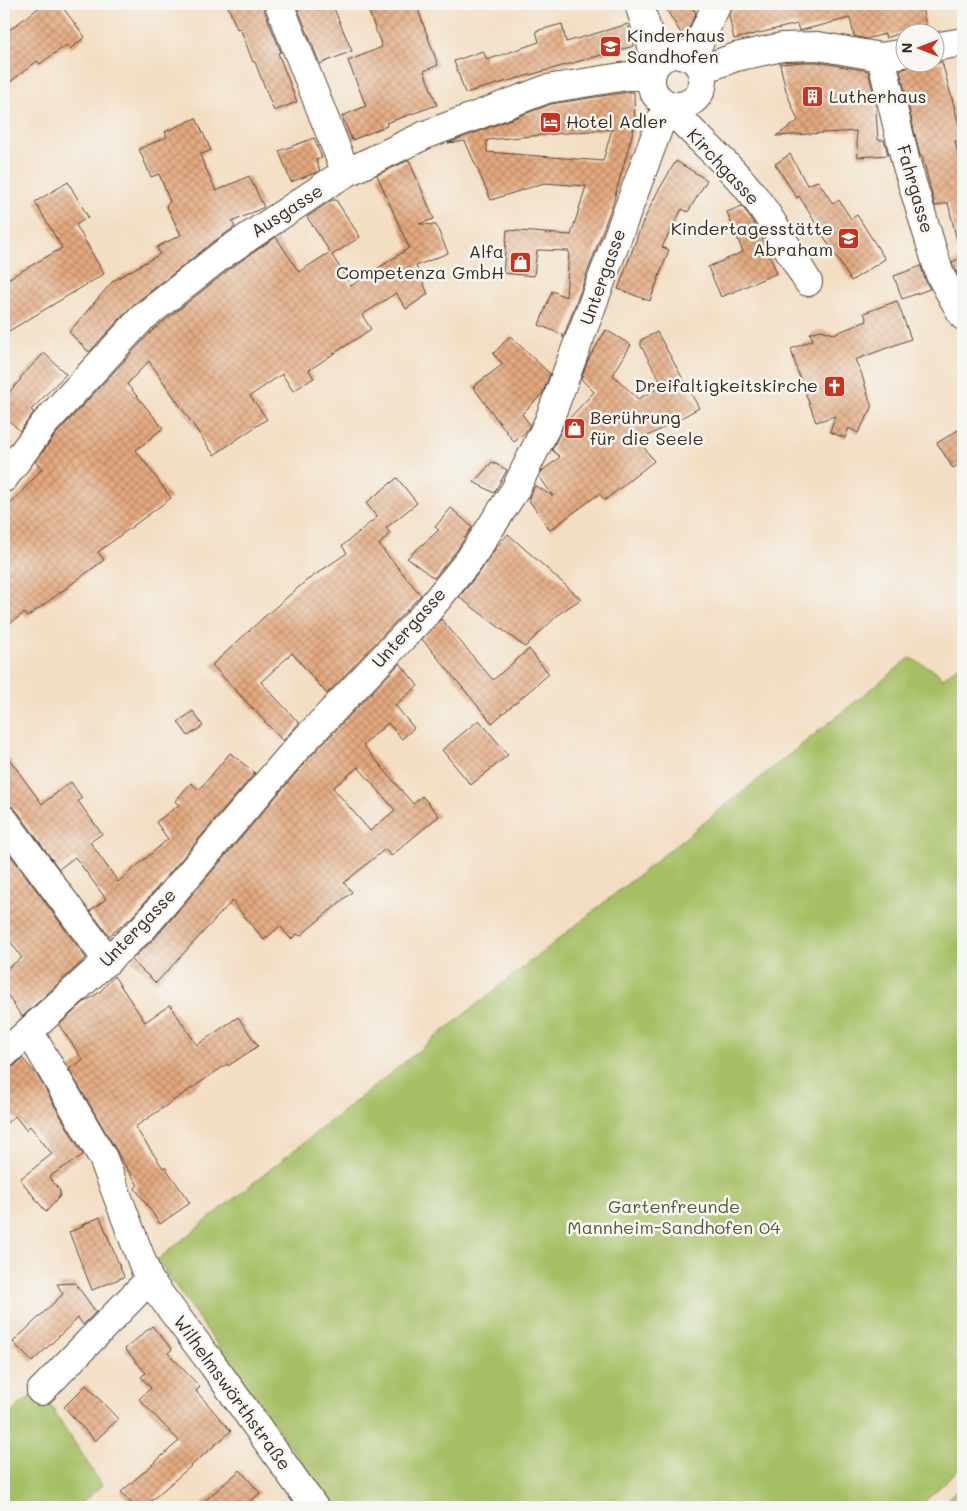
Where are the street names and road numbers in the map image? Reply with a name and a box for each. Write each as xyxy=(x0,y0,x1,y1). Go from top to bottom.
street label: Kirchgasse xyxy=(682,123,765,210)
street label: Fahrgasse xyxy=(892,142,940,236)
street label: Ausgasse xyxy=(246,178,327,242)
street label: Untergasse xyxy=(574,225,631,328)
street label: Untergasse xyxy=(366,582,451,673)
street label: Untergasse xyxy=(94,883,181,972)
street label: Wilhelmswörthstraße xyxy=(168,1310,297,1475)

